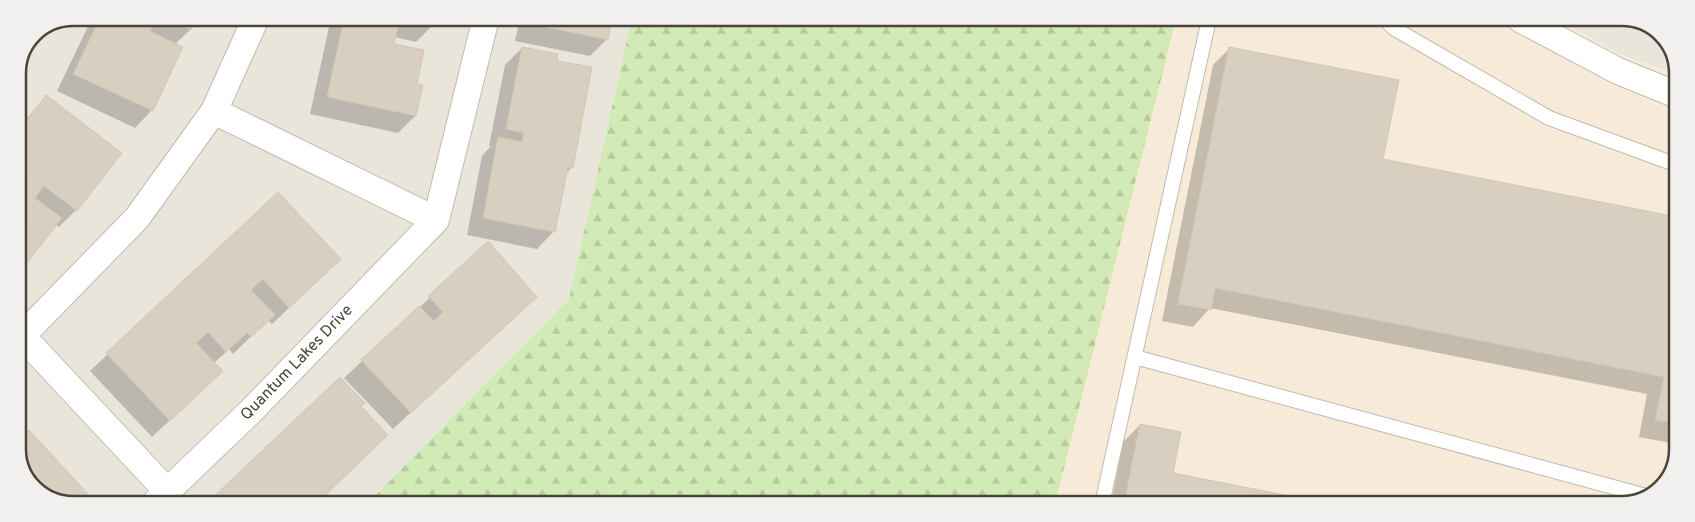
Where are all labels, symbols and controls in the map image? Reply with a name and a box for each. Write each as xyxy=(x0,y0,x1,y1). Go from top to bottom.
street label: Quantum Lakes Drive xyxy=(237,301,357,425)

